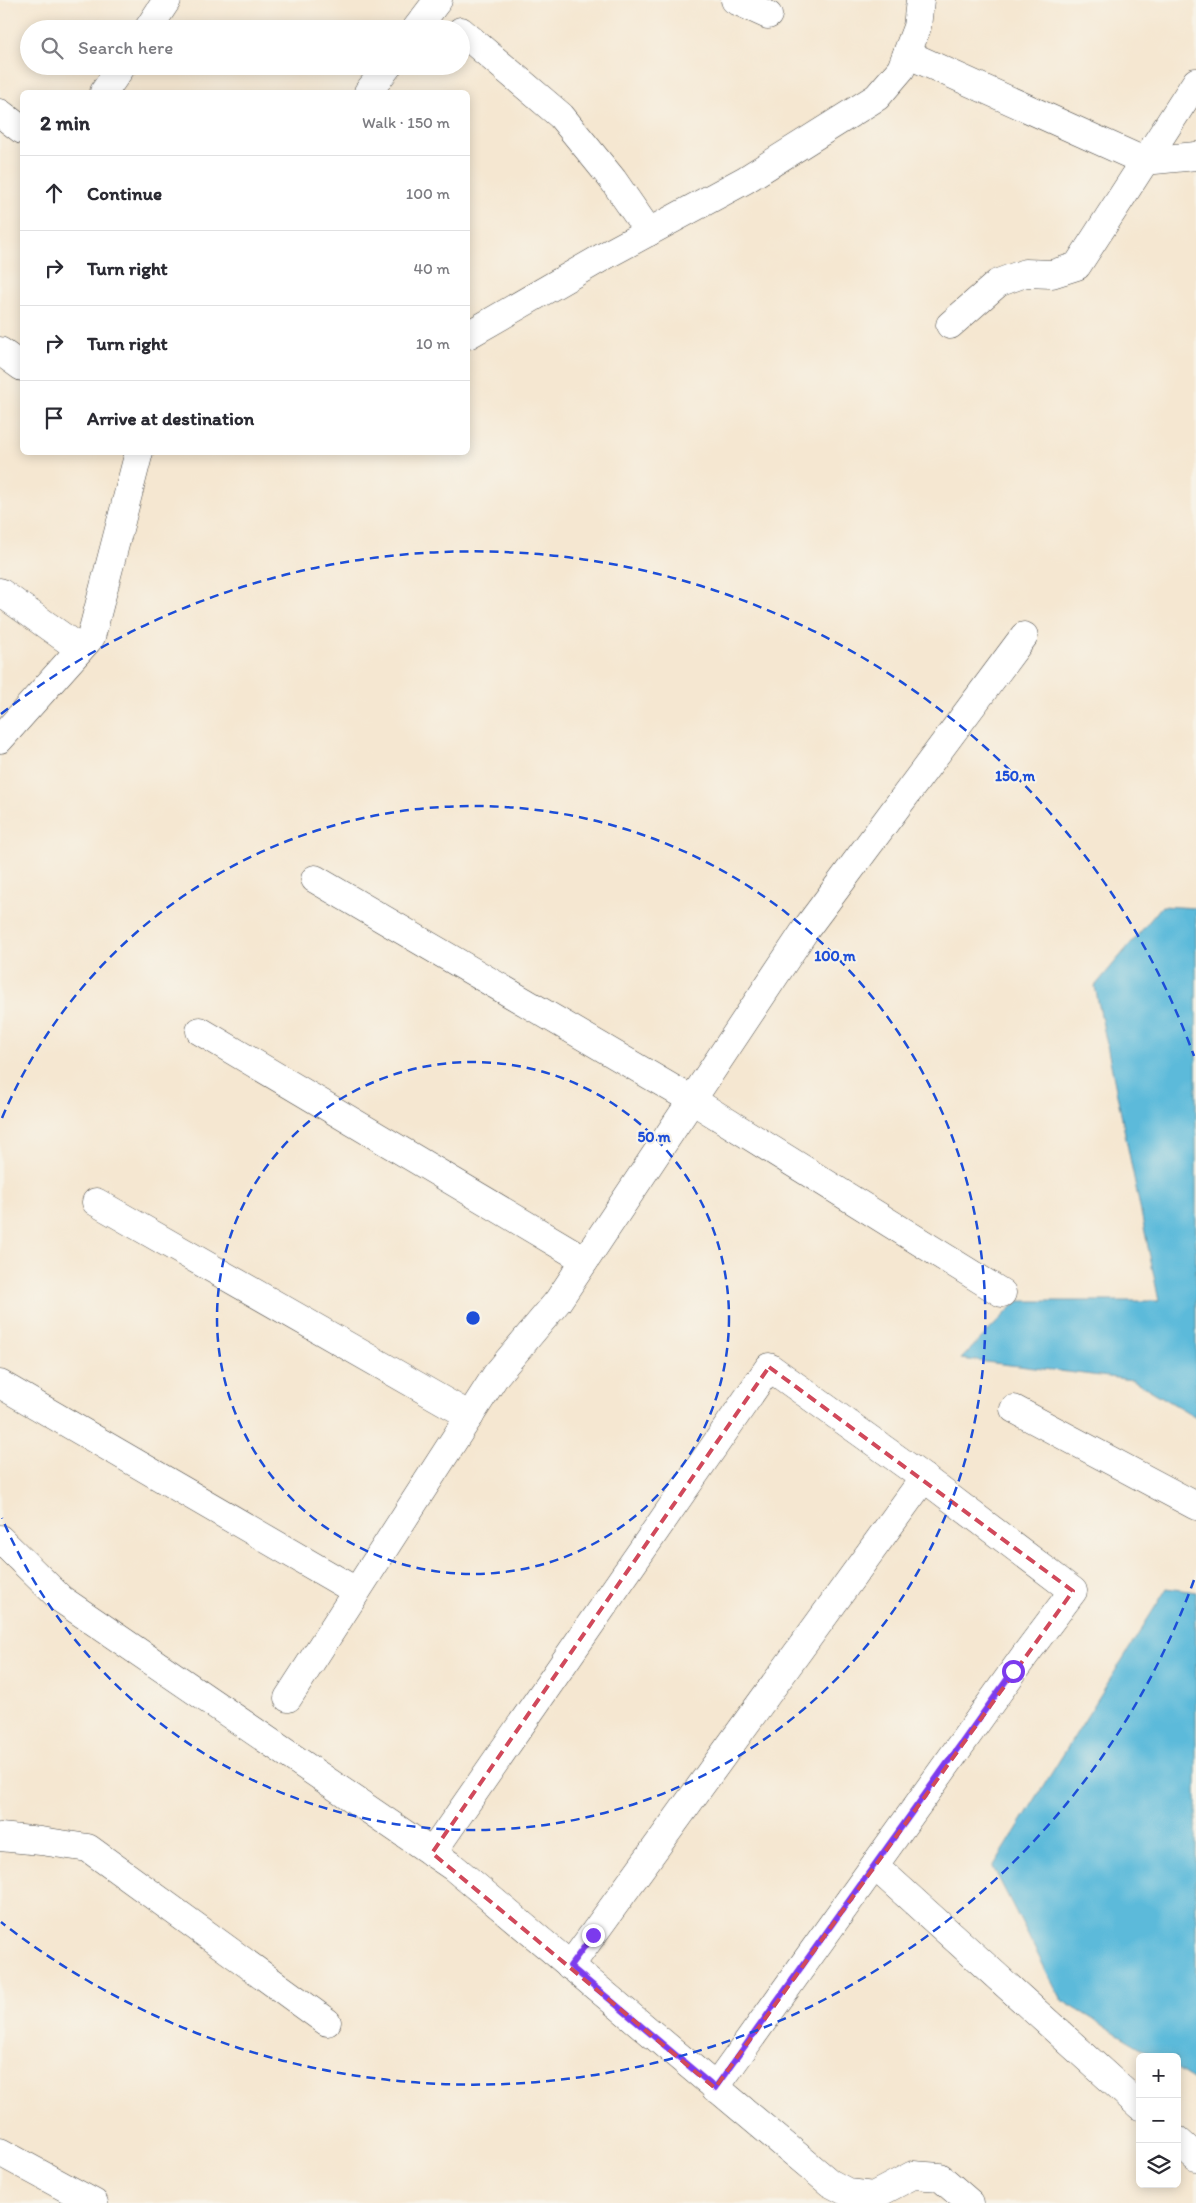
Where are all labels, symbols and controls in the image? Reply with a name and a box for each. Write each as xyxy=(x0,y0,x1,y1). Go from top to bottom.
search box xyxy=(20,20,470,75)
icon: search xyxy=(38,34,66,62)
text: Search here xyxy=(78,36,173,59)
text: 2 min xyxy=(40,110,90,135)
text: Walk · 150 m xyxy=(362,113,450,132)
icon: ahead xyxy=(40,179,68,207)
text: Continue xyxy=(87,182,162,205)
text: 100 m xyxy=(406,184,450,203)
icon: right xyxy=(40,254,68,282)
text: Turn right xyxy=(87,257,168,280)
text: 40 m xyxy=(413,259,450,278)
icon: right xyxy=(40,329,68,357)
text: Turn right xyxy=(87,332,168,355)
text: 10 m xyxy=(416,334,450,353)
icon: arrive xyxy=(40,404,68,432)
text: Arrive at destination xyxy=(87,407,254,430)
text: 150 m xyxy=(995,767,1035,785)
text: 100 m xyxy=(814,947,856,965)
text: 50 m xyxy=(637,1128,671,1146)
centre of rings xyxy=(464,1309,482,1327)
route start xyxy=(1002,1660,1025,1683)
route end xyxy=(582,1924,605,1947)
map controls xyxy=(1136,2053,1181,2188)
button: + xyxy=(1136,2053,1181,2098)
button: − xyxy=(1136,2098,1181,2143)
button: layers xyxy=(1136,2143,1181,2188)

